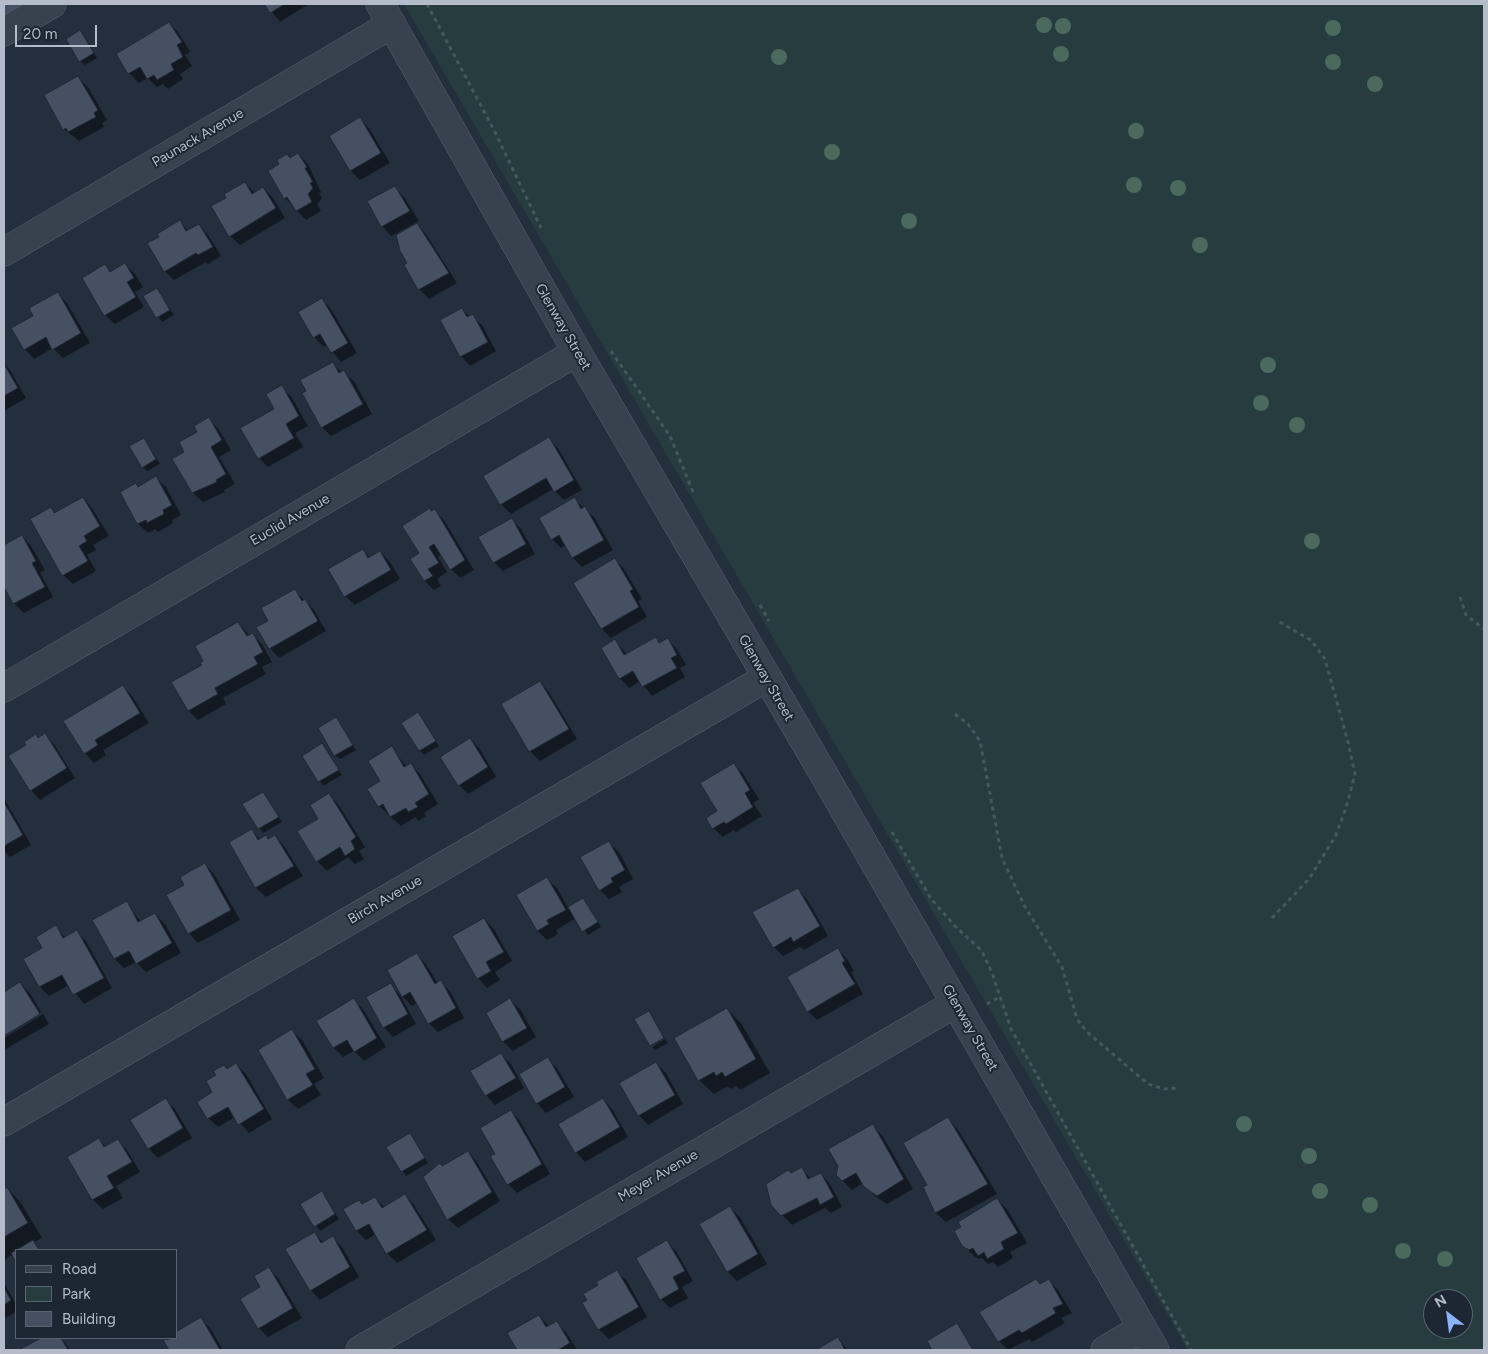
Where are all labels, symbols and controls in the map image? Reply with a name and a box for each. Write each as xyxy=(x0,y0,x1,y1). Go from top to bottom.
scale bar xyxy=(18,15,100,47)
text: 20 m xyxy=(23,25,57,43)
street label: Paunack Avenue xyxy=(149,105,247,171)
street label: Glenway Street xyxy=(531,281,595,373)
street label: Euclid Avenue xyxy=(247,490,333,550)
street label: Glenway Street xyxy=(734,632,798,724)
street label: Birch Avenue xyxy=(345,872,425,928)
street label: Glenway Street xyxy=(938,982,1002,1074)
street label: Meyer Avenue xyxy=(615,1146,701,1206)
legend xyxy=(15,1249,178,1339)
text: Road xyxy=(62,1260,97,1278)
text: Park xyxy=(62,1285,91,1303)
north arrow xyxy=(1423,1289,1473,1339)
text: N xyxy=(1432,1291,1450,1312)
text: Building xyxy=(62,1310,116,1328)

